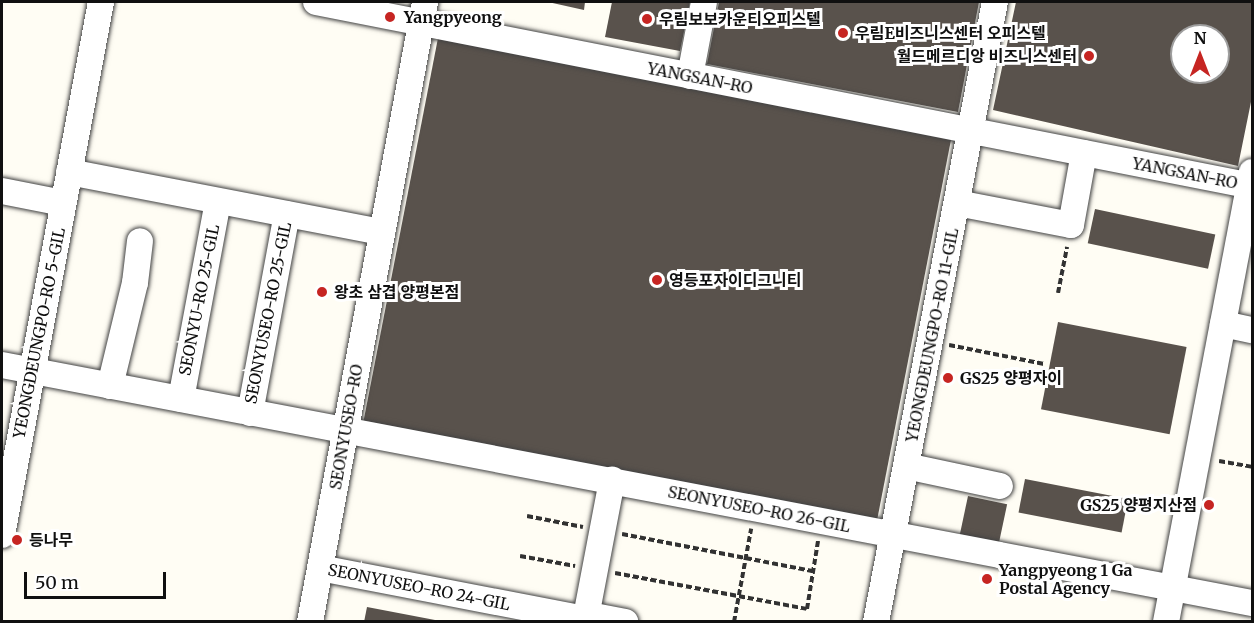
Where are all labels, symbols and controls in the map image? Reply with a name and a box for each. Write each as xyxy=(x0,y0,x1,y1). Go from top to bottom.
place label: Yangpyeong xyxy=(404,7,502,27)
marker: Yangpyeong xyxy=(381,8,399,26)
place label: 우림보보카운티오피스텔 xyxy=(659,9,821,29)
marker: 우림보보카운티오피스텔 xyxy=(640,12,654,26)
place label: 우림E비즈니스센터 오피스텔 xyxy=(855,23,1046,43)
north arrow xyxy=(1170,24,1230,84)
marker: 우림E비즈니스센터 오피스텔 xyxy=(836,26,850,40)
text: N xyxy=(1194,28,1206,48)
place label: 월드메르디앙 비즈니스센터 xyxy=(897,46,1077,66)
marker: 월드메르디앙 비즈니스센터 xyxy=(1082,49,1096,63)
street label: YANGSAN-RO xyxy=(646,58,754,98)
street label: YANGSAN-RO xyxy=(1131,153,1239,193)
street label: SEONYUSEO-RO 25-GIL xyxy=(241,221,295,405)
street label: SEONYU-RO 25-GIL xyxy=(175,223,223,377)
street label: YEONGDEUNGPO-RO 5-GIL xyxy=(9,226,69,440)
street label: YEONGDEUNGPO-RO 11-GIL xyxy=(902,226,962,444)
place label: 영등포자이디그니티 xyxy=(669,270,801,290)
marker: 영등포자이디그니티 xyxy=(650,273,664,287)
place label: 왕초 삼겹 양평본점 xyxy=(334,282,459,302)
marker: 왕초 삼겹 양평본점 xyxy=(315,285,329,299)
street label: SEONYUSEO-RO xyxy=(326,363,366,491)
place label: GS25 양평자이 xyxy=(960,368,1062,388)
marker: GS25 양평자이 xyxy=(941,371,955,385)
street label: SEONYUSEO-RO 26-GIL xyxy=(666,482,852,536)
place label: GS25 양평지산점 xyxy=(1080,495,1197,515)
marker: GS25 양평지산점 xyxy=(1202,498,1216,512)
place label: 등나무 xyxy=(29,530,73,550)
marker: 등나무 xyxy=(10,533,24,547)
scale bar xyxy=(27,560,170,598)
street label: SEONYUSEO-RO 24-GIL xyxy=(326,560,512,614)
place label: Yangpyeong 1 Ga Postal Agency xyxy=(999,560,1132,598)
text: 50 m xyxy=(35,571,79,594)
marker: Yangpyeong 1 Ga Postal Agency xyxy=(980,572,994,586)

